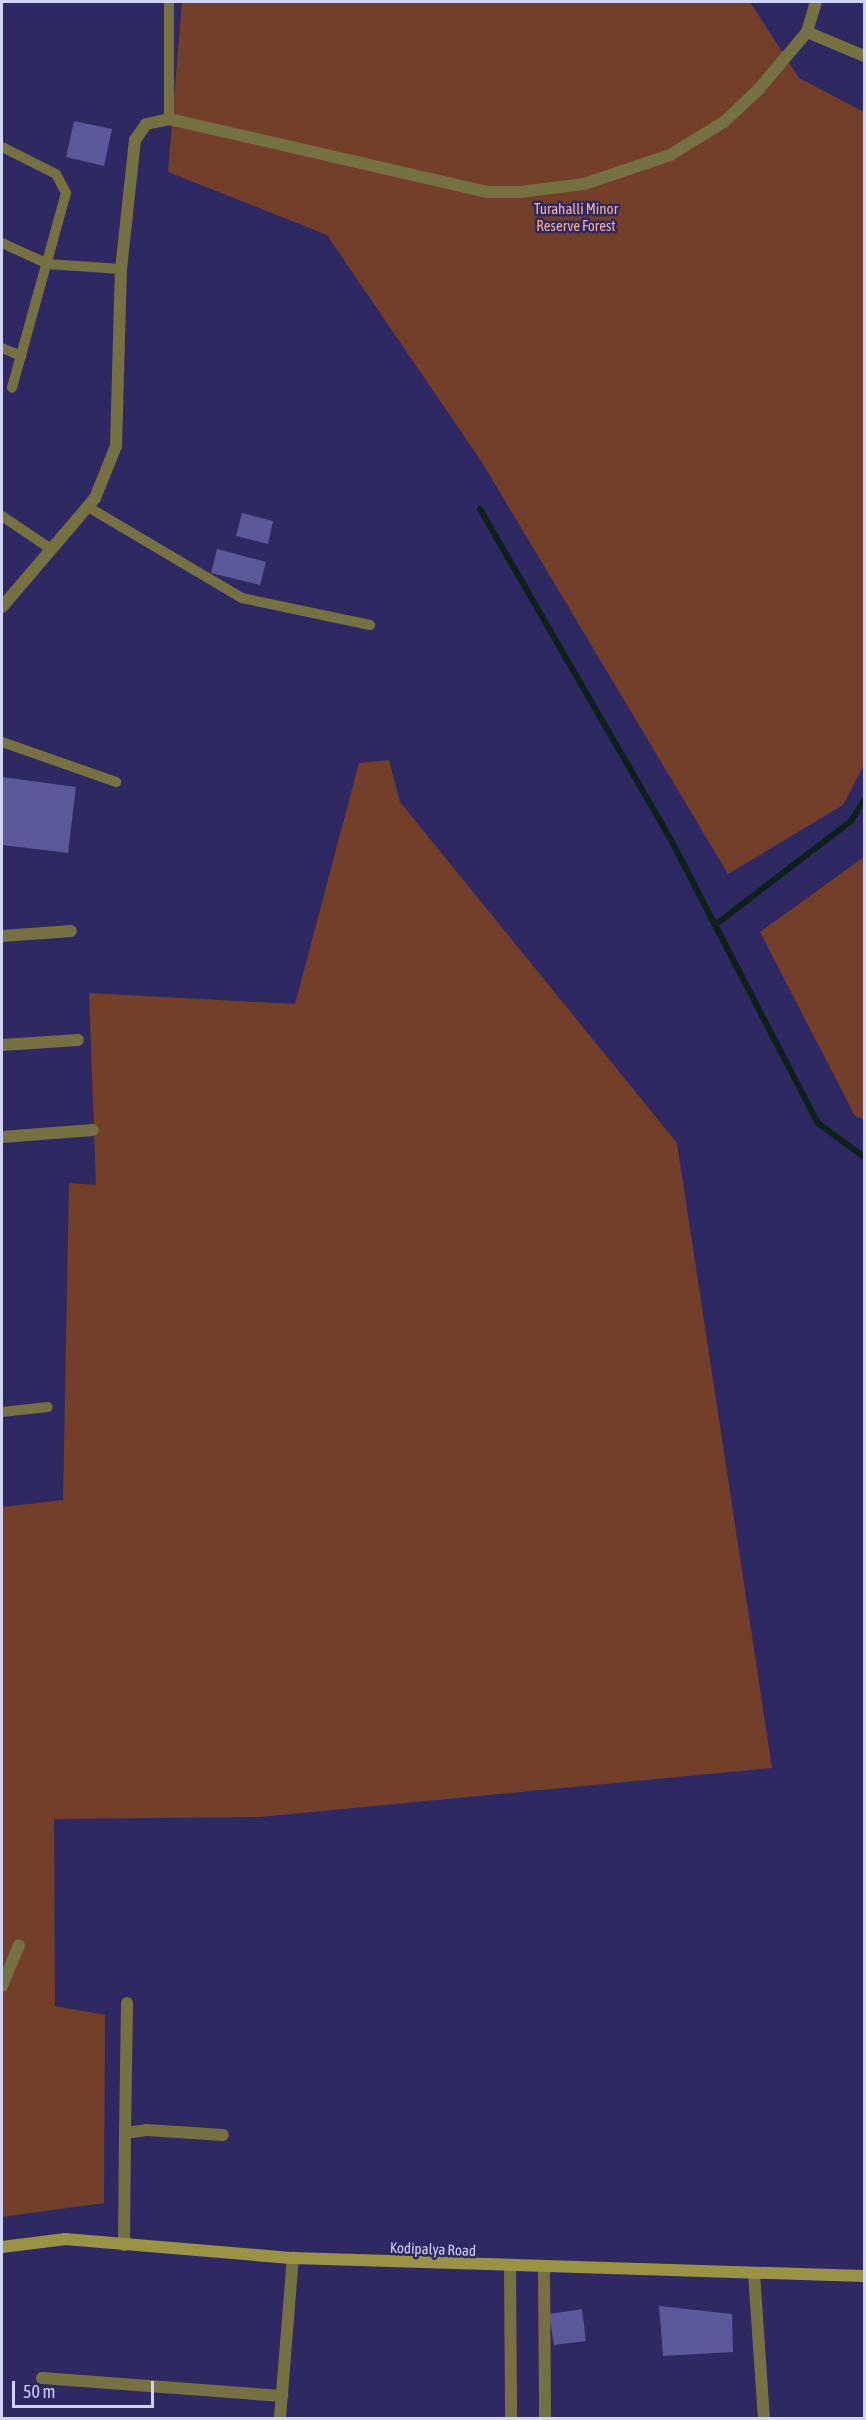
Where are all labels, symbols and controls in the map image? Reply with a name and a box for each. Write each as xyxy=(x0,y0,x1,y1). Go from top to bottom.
park label: Turahalli Minor Reserve Forest xyxy=(534,199,618,234)
street label: Kodipalya Road xyxy=(390,2239,476,2259)
scale bar xyxy=(15,2369,158,2407)
text: 50 m xyxy=(23,2381,55,2402)

